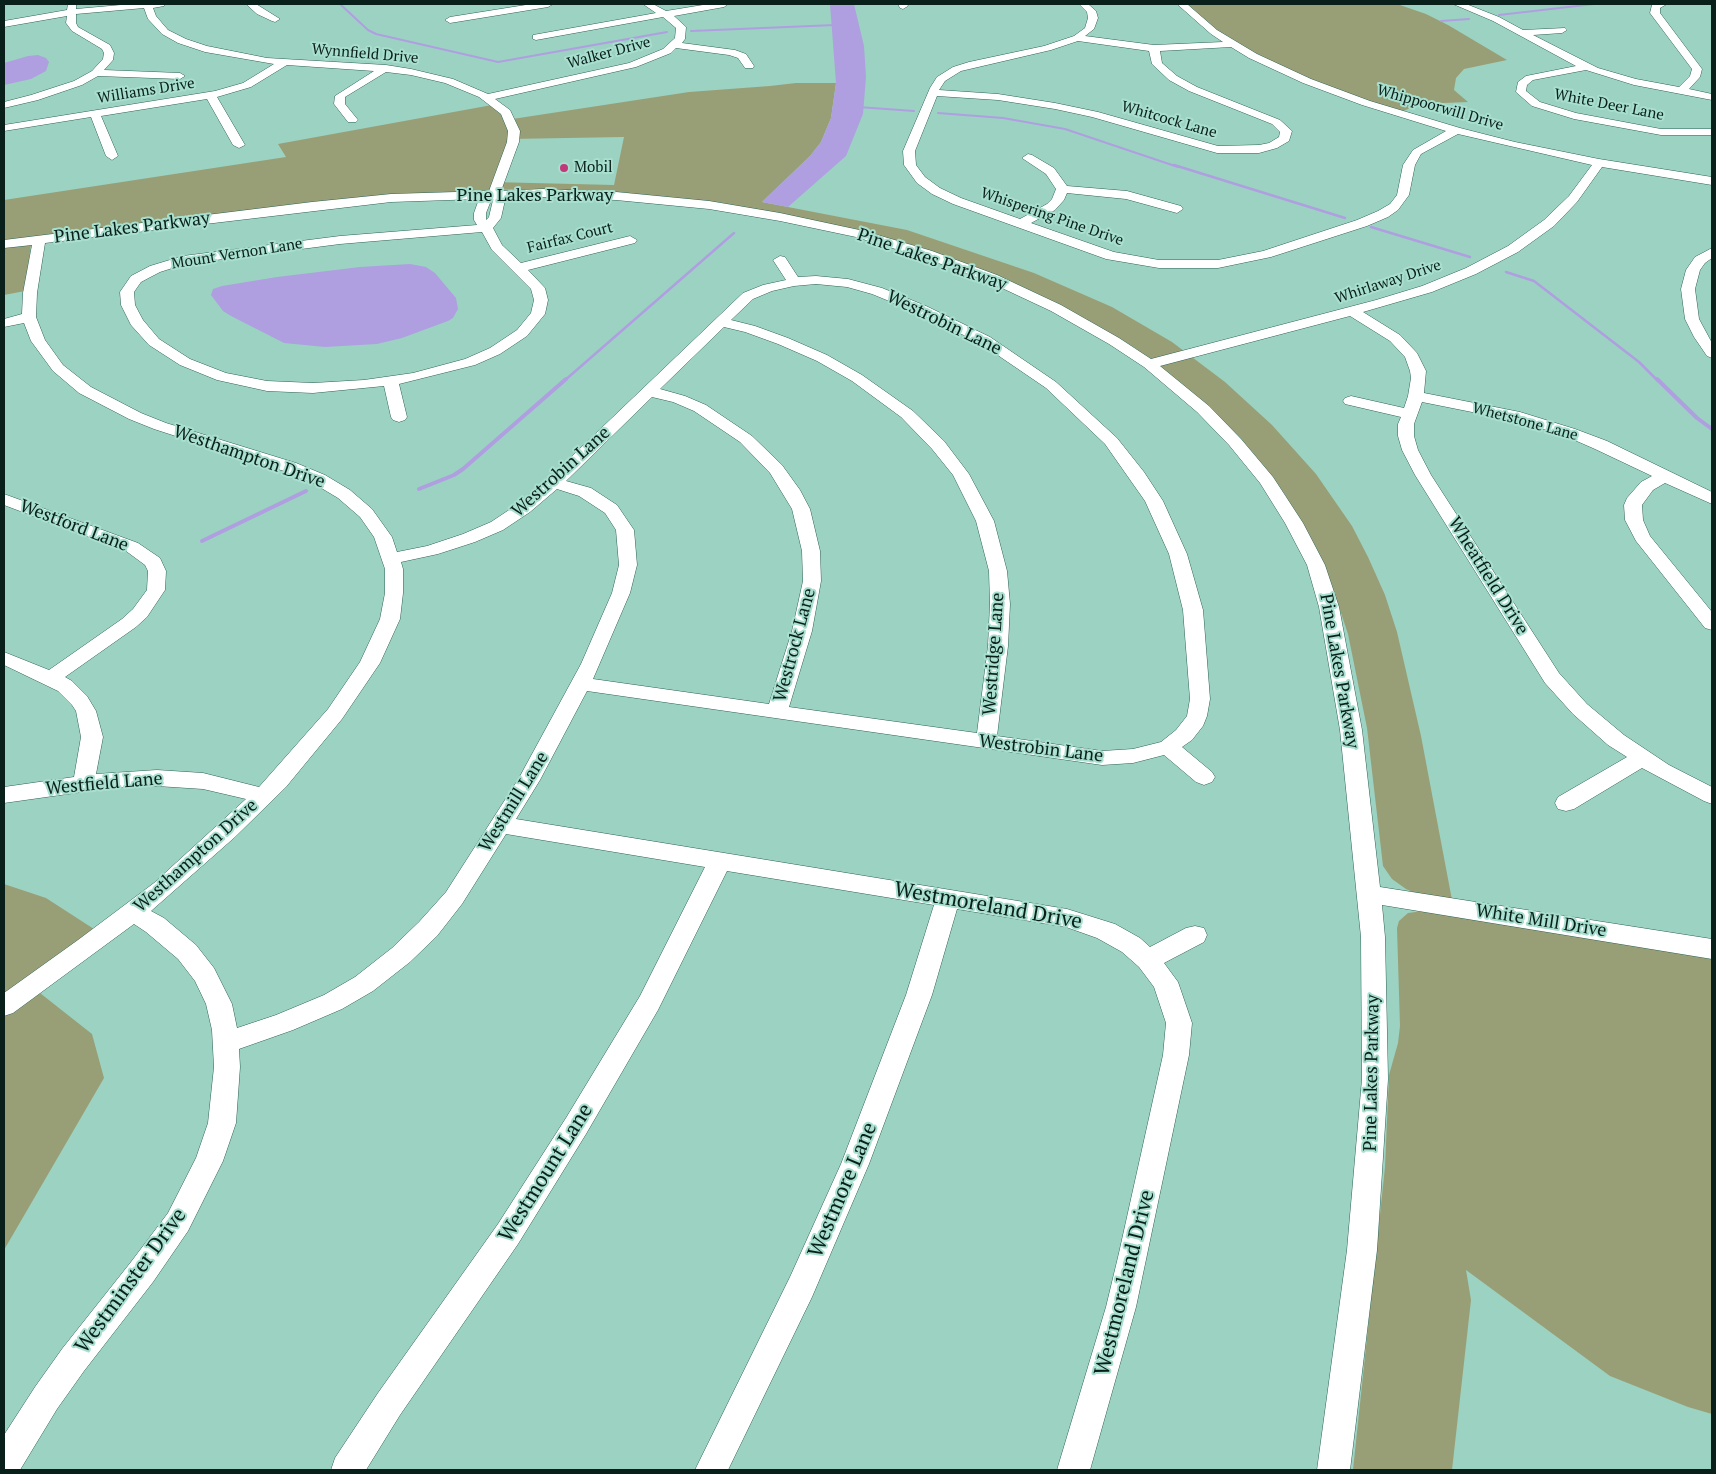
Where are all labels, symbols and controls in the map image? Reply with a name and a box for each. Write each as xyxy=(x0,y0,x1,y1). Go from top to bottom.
street label: Walker Drive xyxy=(565,33,653,73)
street label: Wynnfield Drive xyxy=(311,40,419,68)
street label: Williams Drive xyxy=(96,74,196,108)
street label: Whippoorwill Drive xyxy=(1375,81,1505,135)
street label: White Deer Lane xyxy=(1553,86,1665,124)
street label: Whitcock Lane xyxy=(1119,98,1219,142)
place label: Mobil xyxy=(574,159,613,177)
marker: Mobil xyxy=(558,162,570,174)
street label: Whispering Pine Drive xyxy=(978,184,1126,250)
street label: Pine Lakes Parkway xyxy=(457,185,613,207)
street label: Pine Lakes Parkway xyxy=(53,208,211,248)
street label: Fairfax Court xyxy=(525,219,615,257)
street label: Pine Lakes Parkway xyxy=(854,224,1010,296)
street label: Mount Vernon Lane xyxy=(170,235,304,273)
street label: Whirlaway Drive xyxy=(1333,256,1443,308)
street label: Westrobin Lane xyxy=(883,286,1005,360)
street label: Whetstone Lane xyxy=(1470,399,1580,445)
street label: Westhampton Drive xyxy=(170,421,328,493)
street label: Westrobin Lane xyxy=(507,422,615,522)
street label: Westford Lane xyxy=(16,495,132,557)
street label: Wheatfield Drive xyxy=(1443,513,1533,639)
street label: Westrock Lane xyxy=(769,586,821,704)
street label: Westridge Lane xyxy=(979,592,1009,716)
street label: Pine Lakes Parkway xyxy=(1315,592,1363,750)
street label: Westrobin Lane xyxy=(978,731,1104,767)
street label: Westmill Lane xyxy=(475,748,553,856)
street label: Westfield Lane xyxy=(45,768,163,800)
street label: Westhampton Drive xyxy=(130,795,262,917)
street label: Westmoreland Drive xyxy=(892,877,1084,935)
street label: White Mill Drive xyxy=(1474,900,1608,942)
street label: Pine Lakes Parkway xyxy=(1360,994,1384,1152)
street label: Westmount Lane xyxy=(493,1099,599,1247)
street label: Westmore Lane xyxy=(803,1119,883,1261)
street label: Westmoreland Drive xyxy=(1090,1188,1160,1378)
street label: Westminster Drive xyxy=(70,1203,192,1359)

